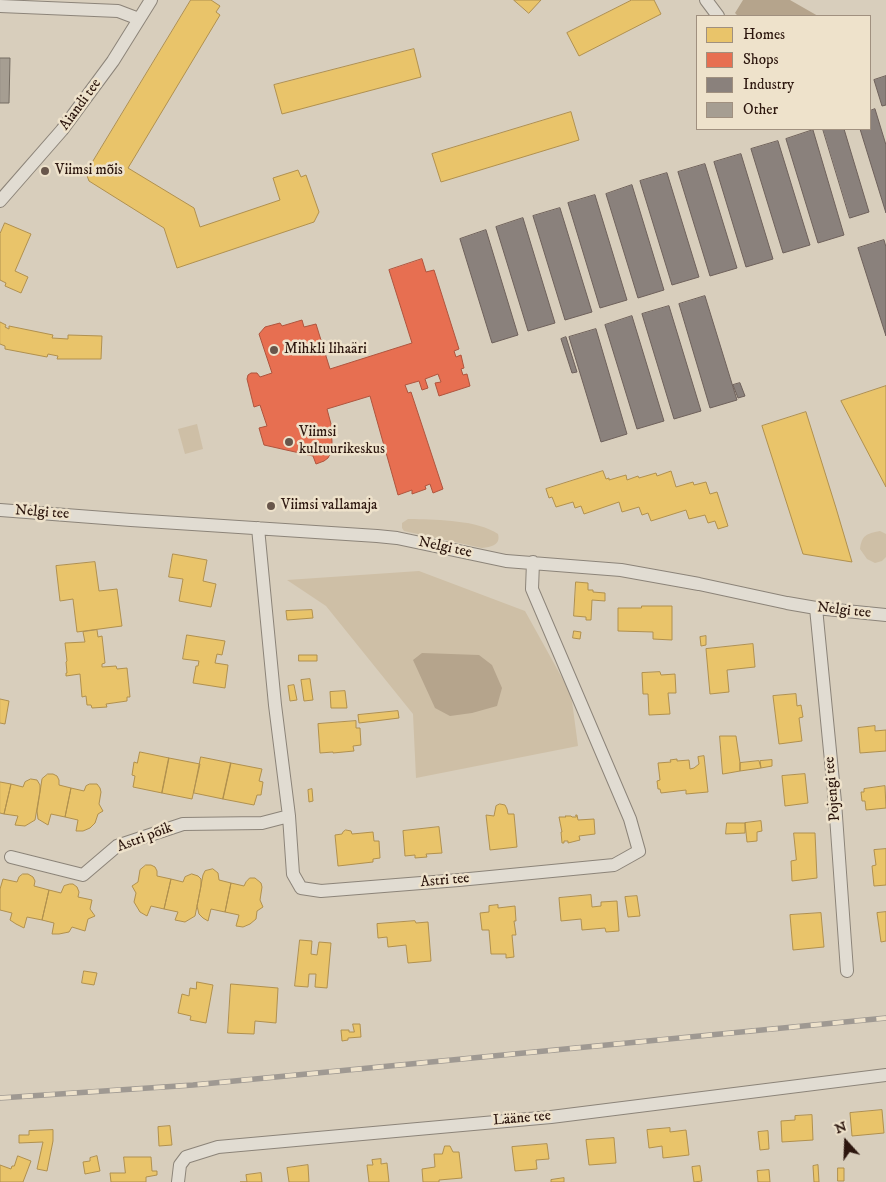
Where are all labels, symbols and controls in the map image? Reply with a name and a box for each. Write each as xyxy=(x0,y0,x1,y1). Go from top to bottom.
legend xyxy=(696,15,871,130)
text: Homes xyxy=(743,25,785,44)
text: Shops xyxy=(743,50,779,69)
text: Industry xyxy=(743,75,794,94)
street label: Aiandi tee xyxy=(56,76,106,134)
text: Other xyxy=(743,100,778,119)
place label: Viimsi mõis xyxy=(55,162,123,180)
marker: Viimsi mõis xyxy=(39,165,51,177)
place label: Mihkli lihaäri xyxy=(284,341,367,359)
marker: Mihkli lihaäri xyxy=(268,344,280,356)
place label: Viimsi kultuurikeskus xyxy=(299,424,385,459)
marker: Viimsi kultuurikeskus xyxy=(283,436,295,448)
place label: Viimsi vallamaja xyxy=(281,497,377,515)
marker: Viimsi vallamaja xyxy=(265,500,277,512)
street label: Nelgi tee xyxy=(14,502,70,524)
street label: Nelgi tee xyxy=(417,534,473,562)
street label: Nelgi tee xyxy=(816,599,872,623)
street label: Pojengi tee xyxy=(821,756,845,822)
street label: Astri põik xyxy=(115,819,175,857)
street label: Astri tee xyxy=(420,870,470,892)
street label: Lääne tee xyxy=(492,1108,552,1130)
north arrow xyxy=(821,1117,871,1167)
text: N xyxy=(832,1117,849,1138)

